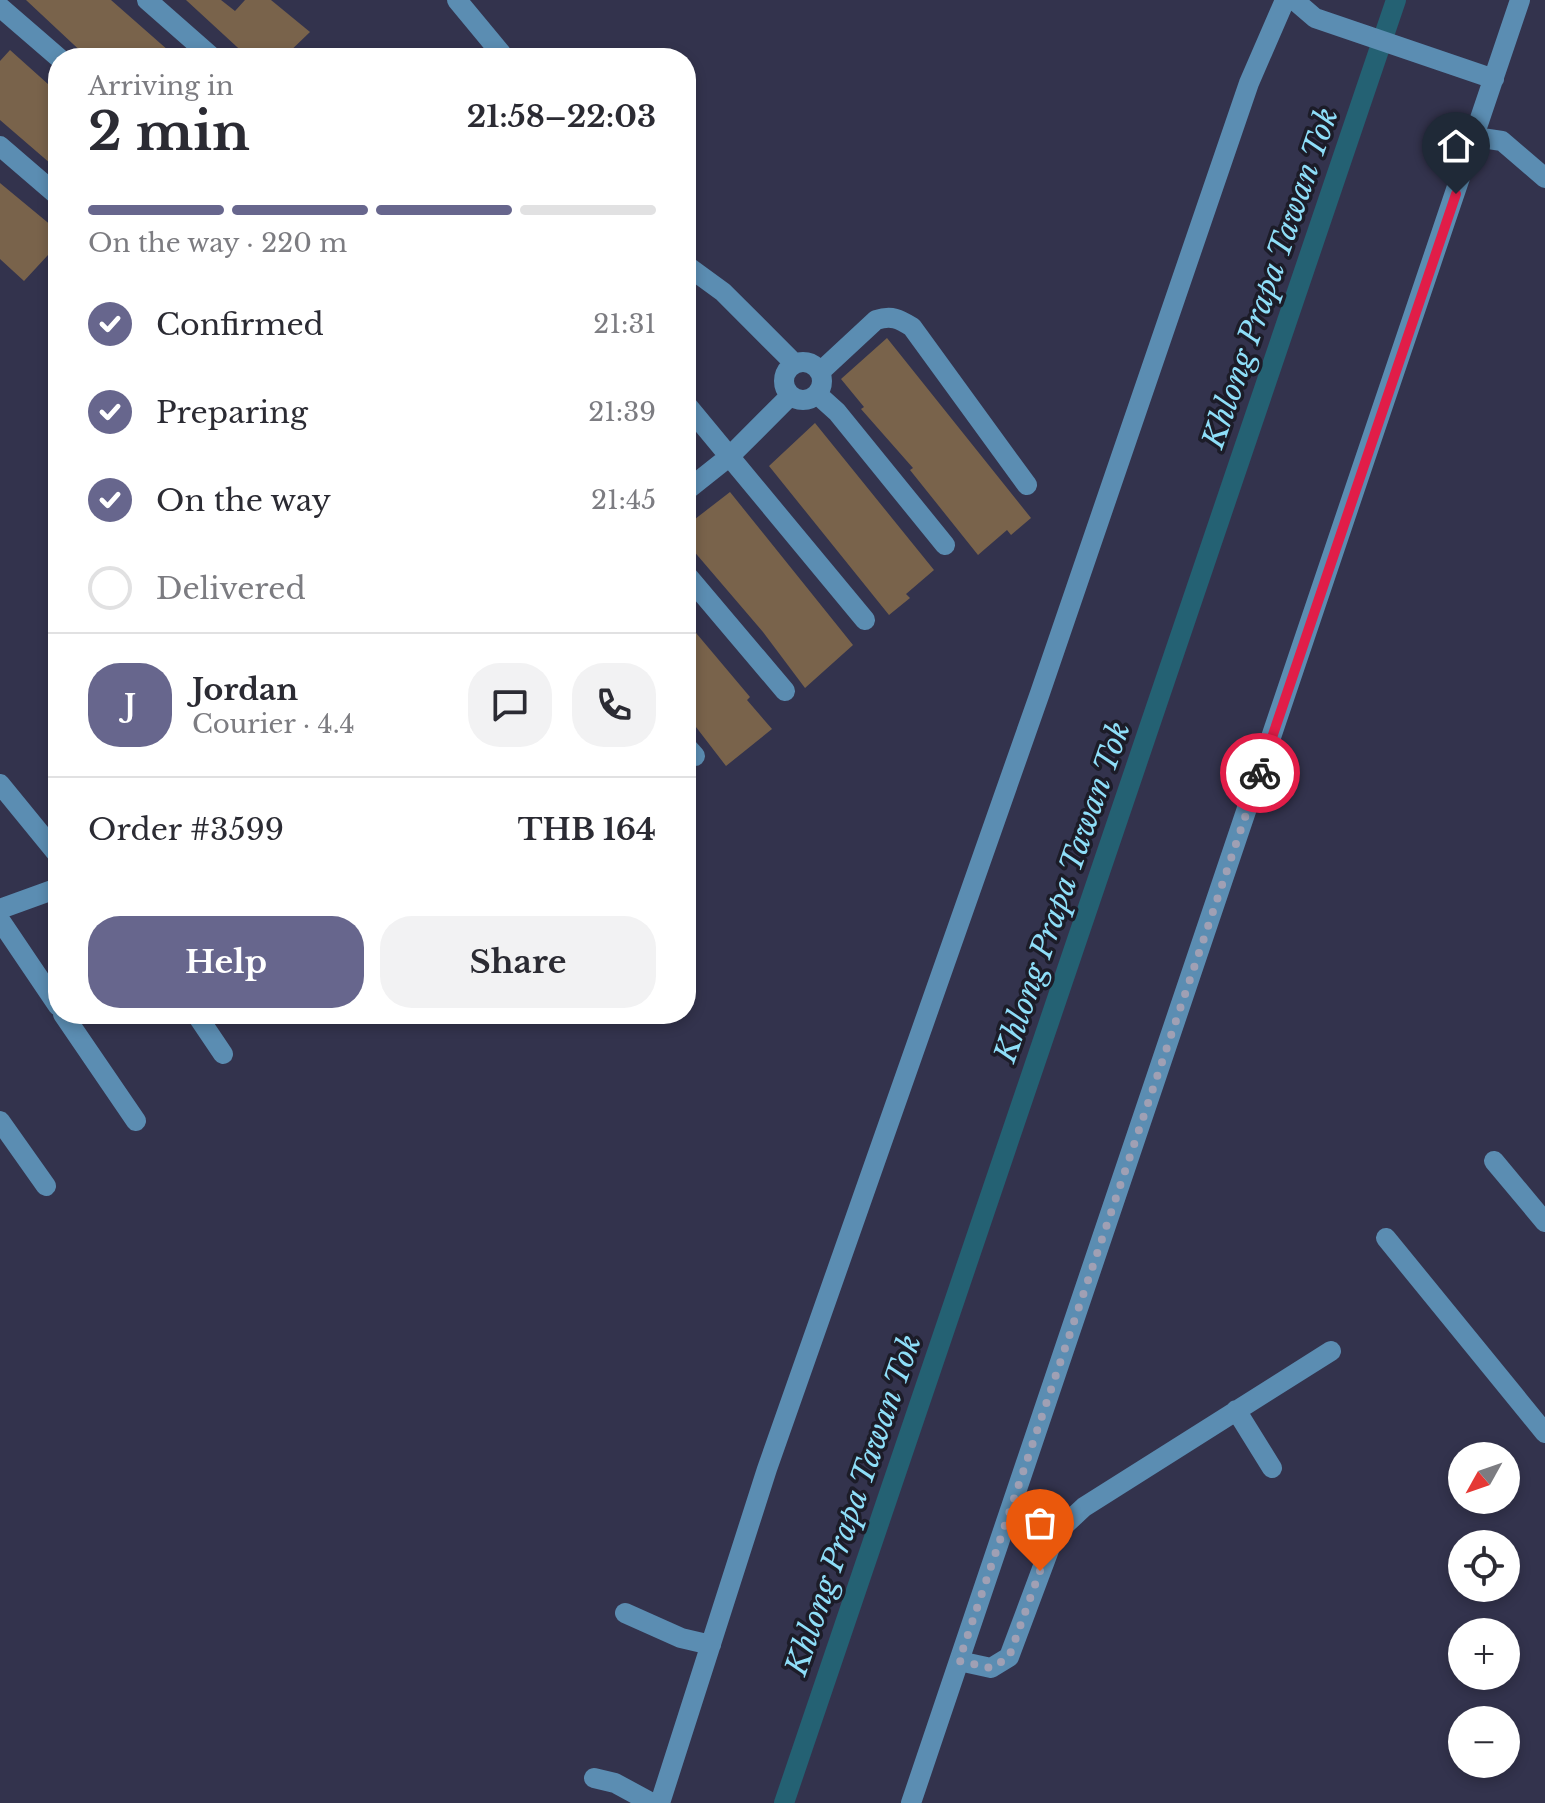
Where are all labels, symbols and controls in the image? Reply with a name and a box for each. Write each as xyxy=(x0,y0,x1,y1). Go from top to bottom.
text: Arriving in xyxy=(88,70,234,102)
text: 21:58–22:03 xyxy=(467,98,656,135)
text: 2 min xyxy=(88,100,250,164)
water label: Khlong Prapa Tawan Tok xyxy=(1194,103,1346,454)
pin xyxy=(1422,112,1490,194)
icon: home xyxy=(1434,124,1478,168)
text: On the way · 220 m xyxy=(88,227,347,259)
icon: check xyxy=(88,302,132,346)
text: Confirmed xyxy=(156,306,324,343)
text: 21:31 xyxy=(593,308,656,340)
icon: check xyxy=(88,390,132,434)
text: Preparing xyxy=(156,394,308,431)
text: 21:39 xyxy=(588,396,656,428)
icon: check xyxy=(88,478,132,522)
text: On the way xyxy=(156,482,331,519)
text: 21:45 xyxy=(591,484,656,516)
text: Delivered xyxy=(156,570,306,607)
button: chat xyxy=(468,663,552,747)
button: phone xyxy=(572,663,656,747)
text: Jordan xyxy=(192,671,298,708)
text: J xyxy=(124,687,136,724)
text: Courier · 4.4 xyxy=(192,708,355,740)
water label: Khlong Prapa Tawan Tok xyxy=(986,717,1138,1068)
courier xyxy=(1220,733,1300,813)
icon: bike xyxy=(1238,751,1282,795)
text: Order #3599 xyxy=(88,811,284,848)
text: THB 164 xyxy=(518,811,656,848)
button: Help xyxy=(88,916,364,1008)
button: Share xyxy=(380,916,656,1008)
water label: Khlong Prapa Tawan Tok xyxy=(777,1330,929,1681)
north arrow xyxy=(1448,1442,1520,1514)
map controls xyxy=(1448,1442,1520,1778)
pin xyxy=(1006,1489,1074,1571)
icon: bag xyxy=(1018,1501,1062,1545)
button: locate xyxy=(1448,1530,1520,1602)
button: + xyxy=(1448,1618,1520,1690)
button: − xyxy=(1448,1706,1520,1778)

